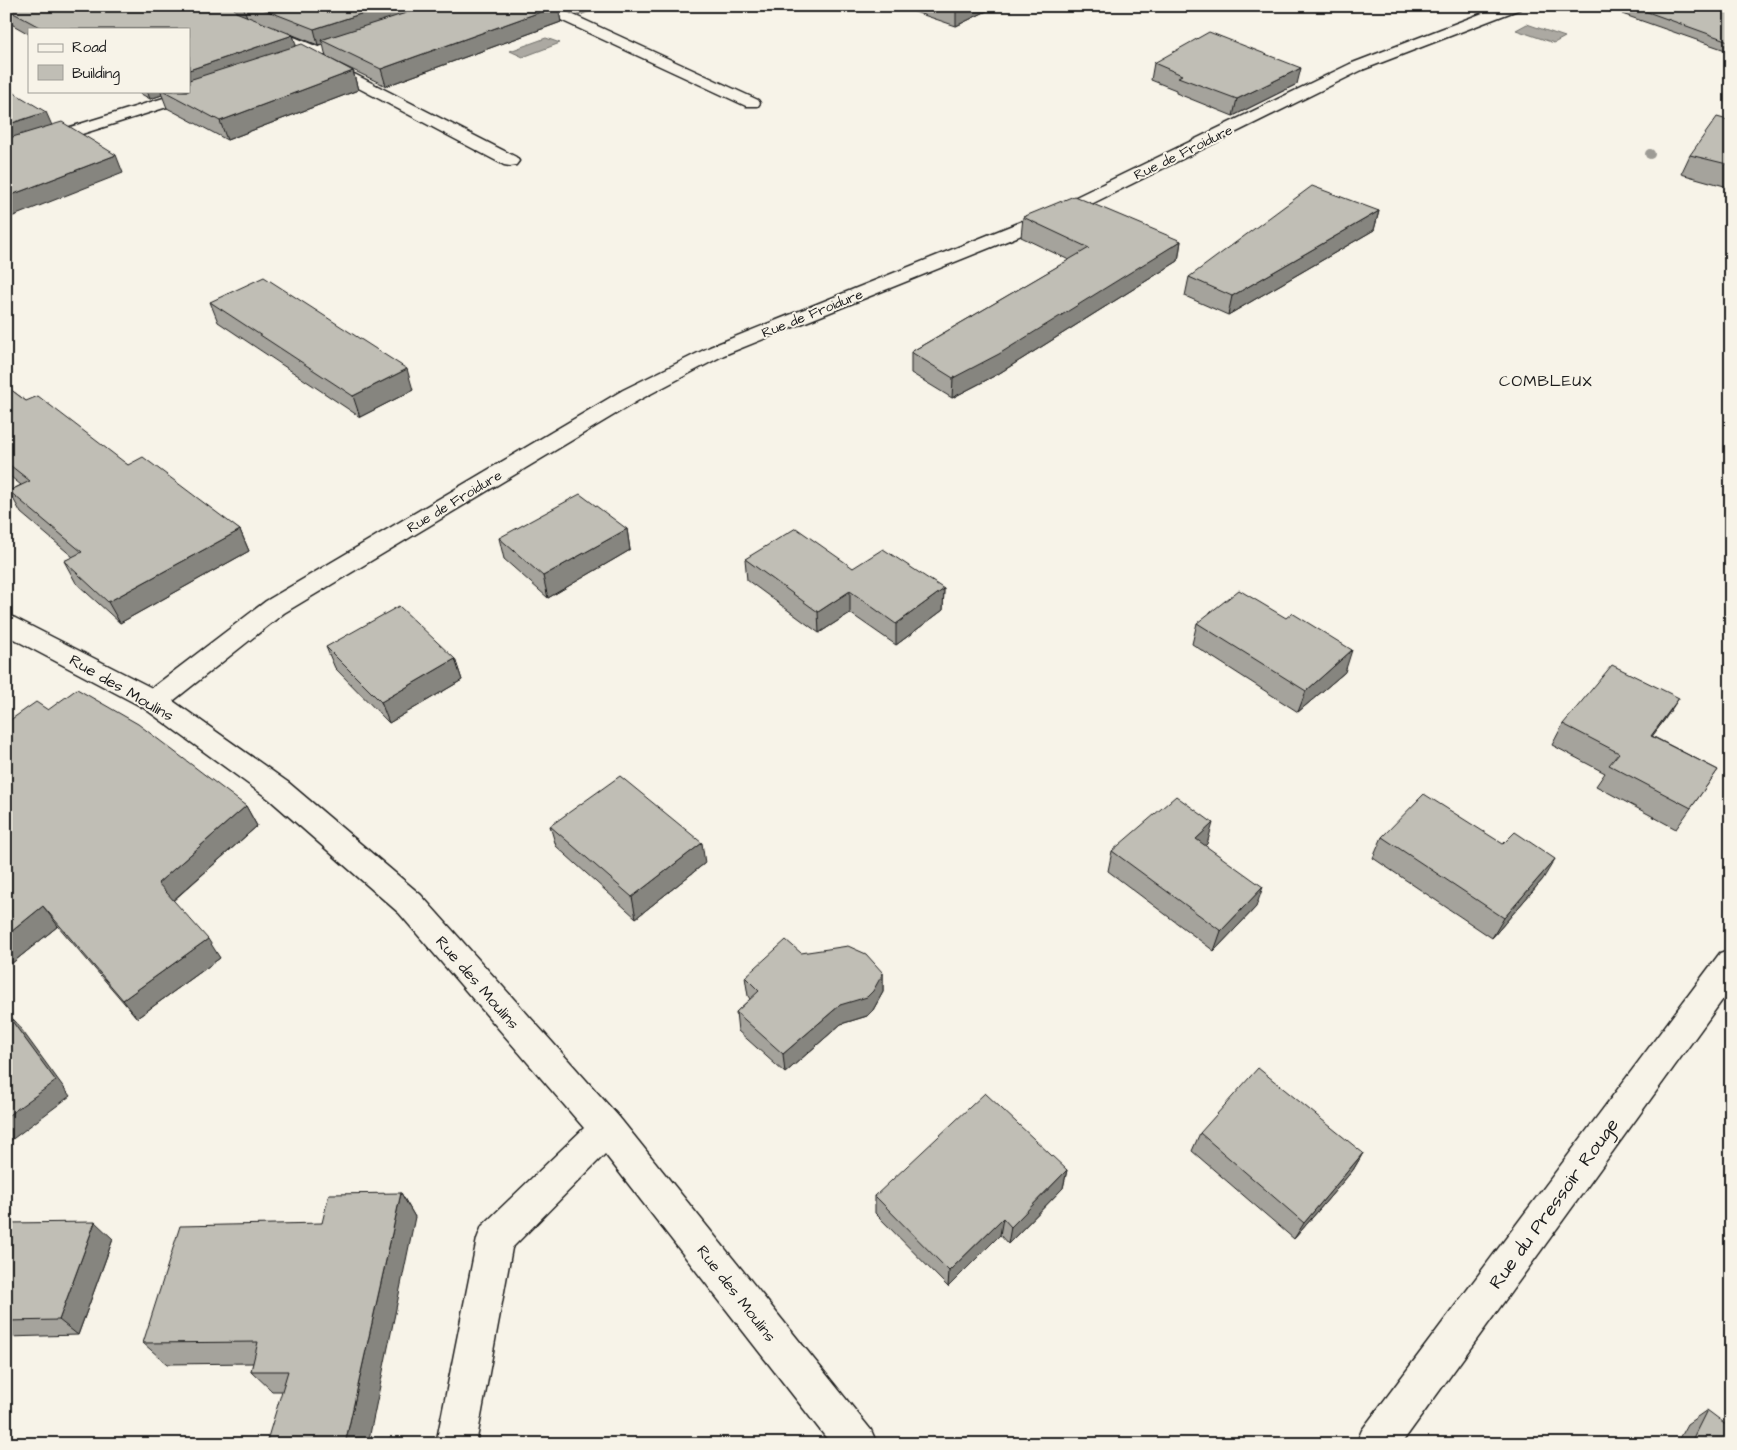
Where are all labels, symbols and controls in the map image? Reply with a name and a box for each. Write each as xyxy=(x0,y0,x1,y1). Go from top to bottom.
legend xyxy=(28,28,190,92)
text: Road xyxy=(72,37,107,58)
text: Building xyxy=(72,63,120,85)
street label: Rue de Froidure xyxy=(1131,120,1237,185)
street label: Rue de Froidure xyxy=(759,284,866,343)
district label: COMBLEUX xyxy=(1499,370,1593,392)
street label: Rue de Froidure xyxy=(403,465,506,538)
street label: Rue des Moulins xyxy=(65,649,178,727)
street label: Rue des Moulins xyxy=(430,931,524,1034)
street label: Rue du Pressoir Rouge xyxy=(1483,1113,1626,1296)
street label: Rue des Moulins xyxy=(691,1241,781,1347)

